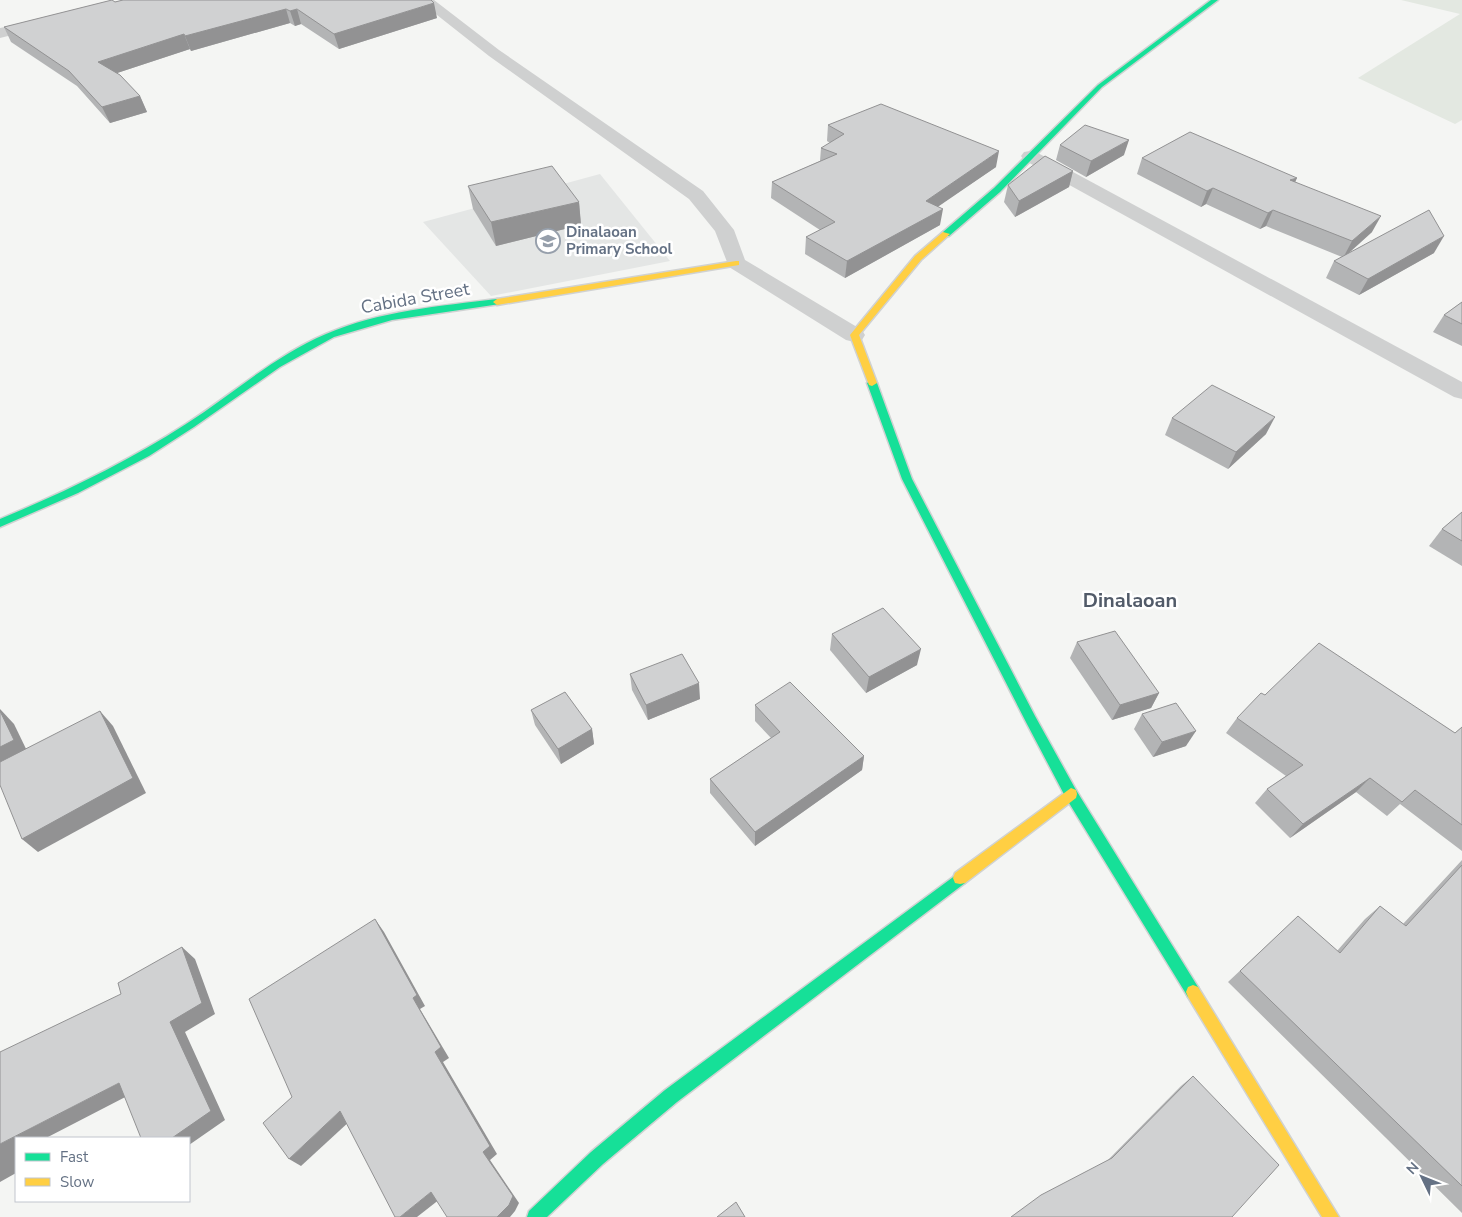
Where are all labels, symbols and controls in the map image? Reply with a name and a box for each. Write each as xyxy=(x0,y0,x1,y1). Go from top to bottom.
place label: Dinalaoan Primary School xyxy=(566,222,673,259)
school or university icon: Dinalaoan Primary School xyxy=(535,228,561,254)
street label: Cabida Street xyxy=(359,277,472,319)
district label: Dinalaoan xyxy=(1083,587,1177,614)
legend xyxy=(15,1137,190,1202)
text: Fast xyxy=(60,1147,89,1167)
north arrow xyxy=(1397,1152,1447,1202)
text: N xyxy=(1402,1158,1423,1179)
text: Slow xyxy=(60,1172,95,1192)

